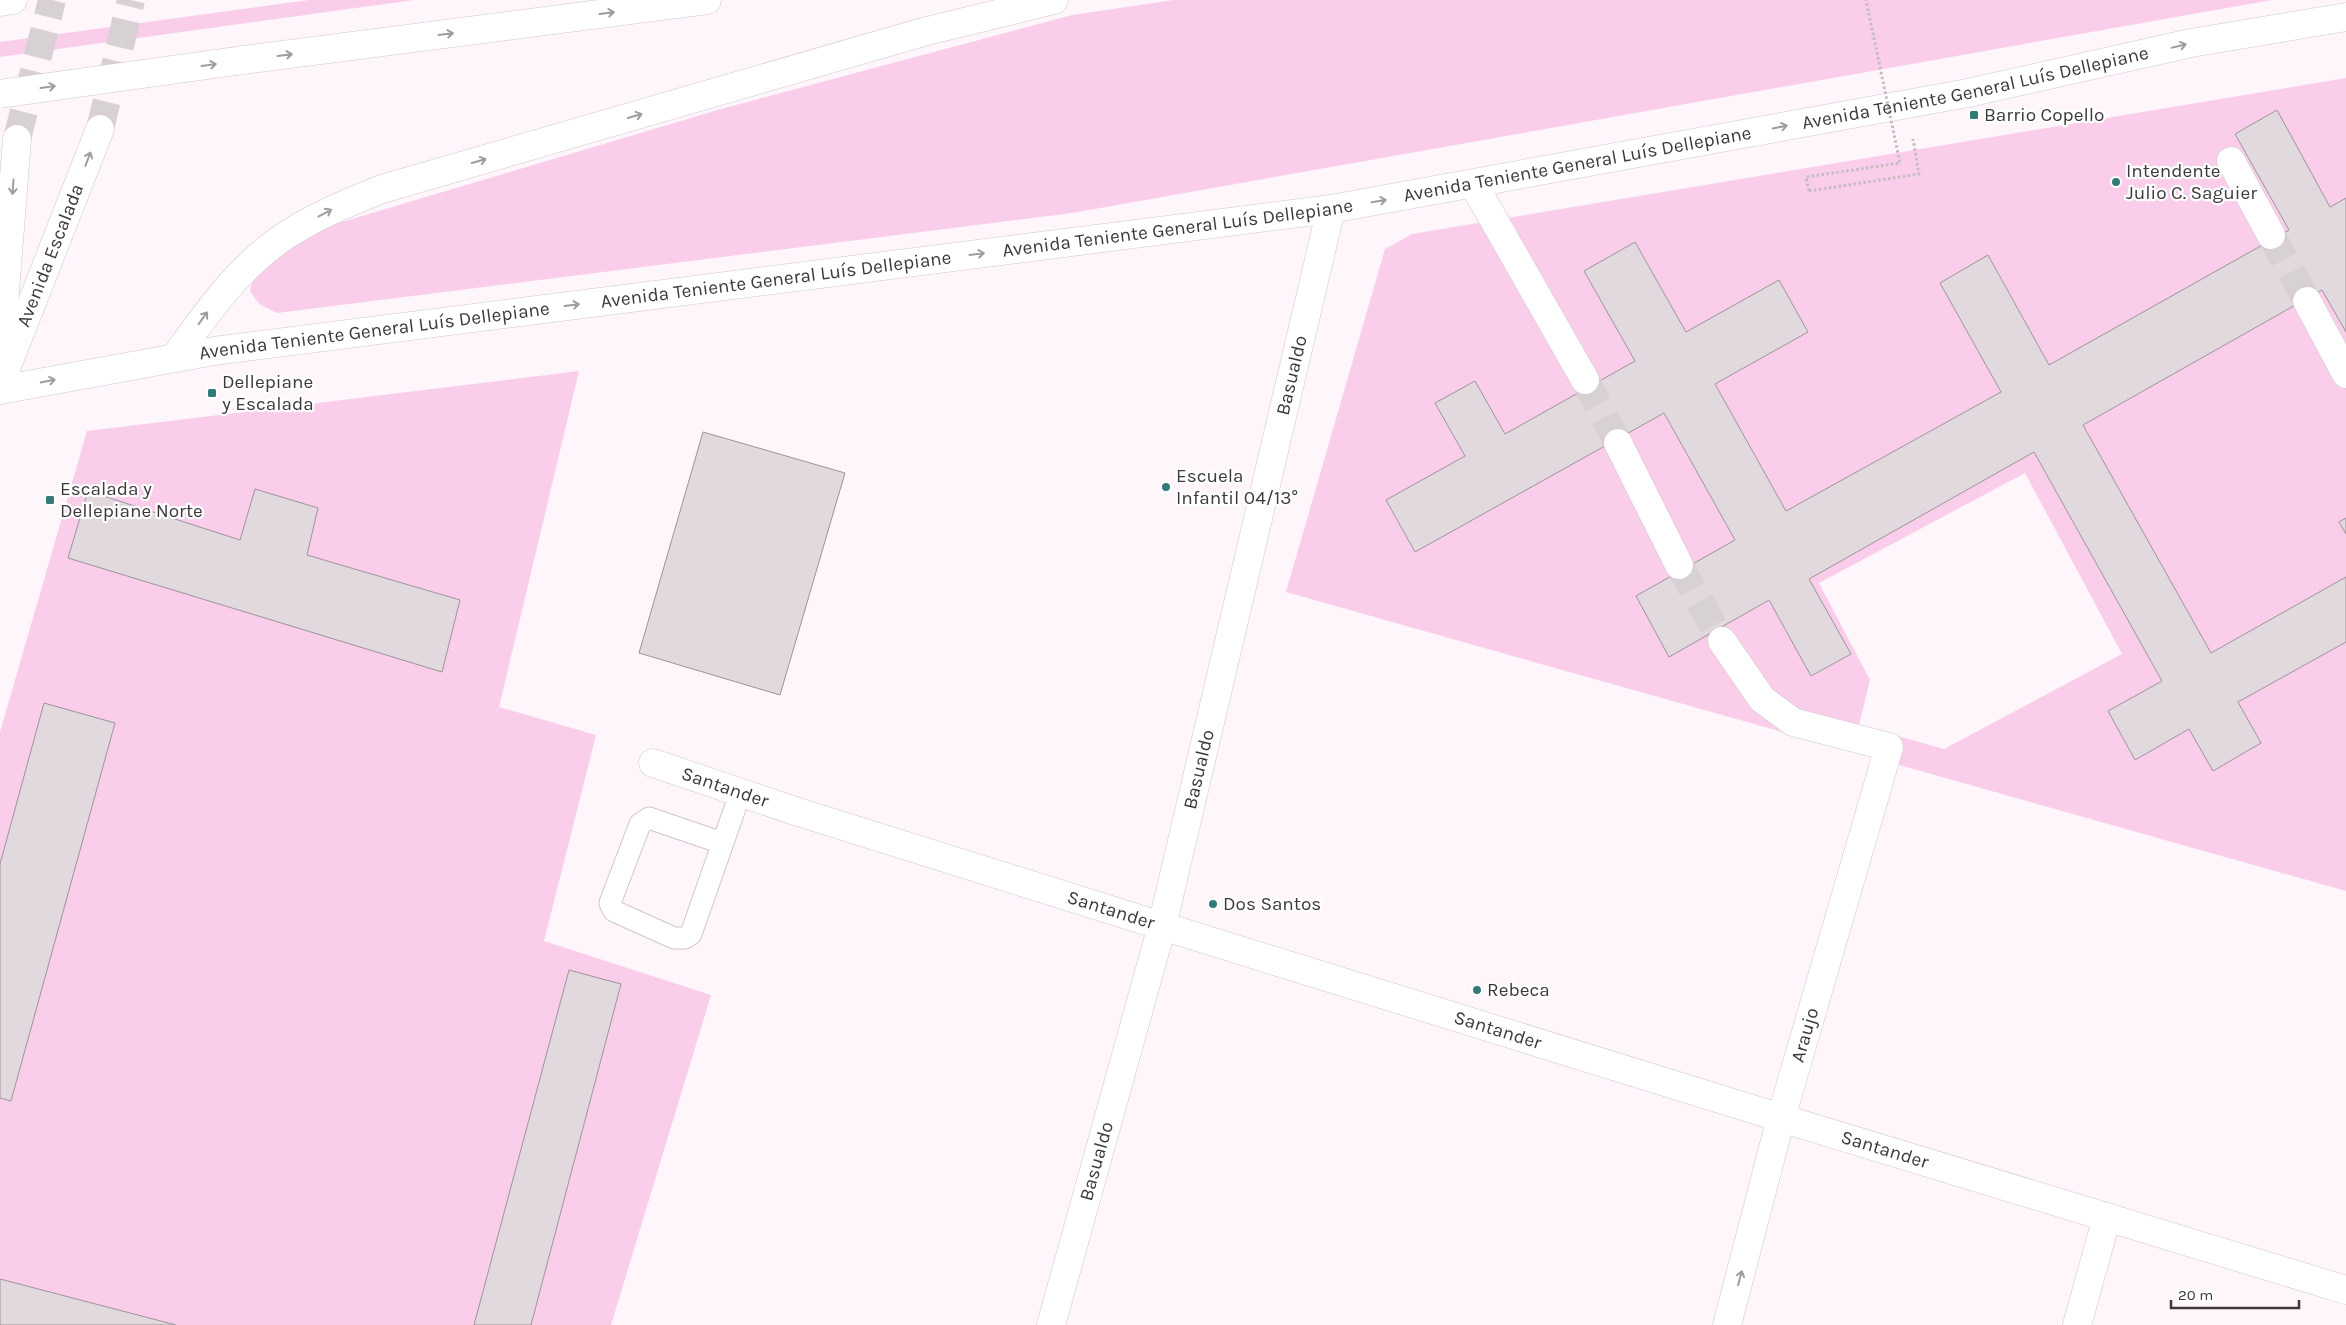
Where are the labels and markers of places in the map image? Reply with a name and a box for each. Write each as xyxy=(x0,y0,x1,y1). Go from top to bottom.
place label: Barrio Copello xyxy=(1984,104,2104,126)
marker: Barrio Copello xyxy=(1968,109,1980,121)
place label: Intendente Julio C. Saguier xyxy=(2126,160,2257,204)
marker: Intendente Julio C. Saguier xyxy=(2110,176,2122,188)
place label: Dellepiane y Escalada xyxy=(221,371,314,415)
marker: Dellepiane y Escalada xyxy=(206,387,218,399)
place label: Escuela Infantil 04/13° xyxy=(1176,465,1298,509)
place label: Escalada y Dellepiane Norte xyxy=(60,478,203,522)
marker: Escuela Infantil 04/13° xyxy=(1160,481,1172,493)
marker: Escalada y Dellepiane Norte xyxy=(44,494,56,506)
place label: Dos Santos xyxy=(1223,893,1321,915)
marker: Dos Santos xyxy=(1207,898,1219,910)
place label: Rebeca xyxy=(1487,979,1550,1001)
marker: Rebeca xyxy=(1471,984,1483,996)

